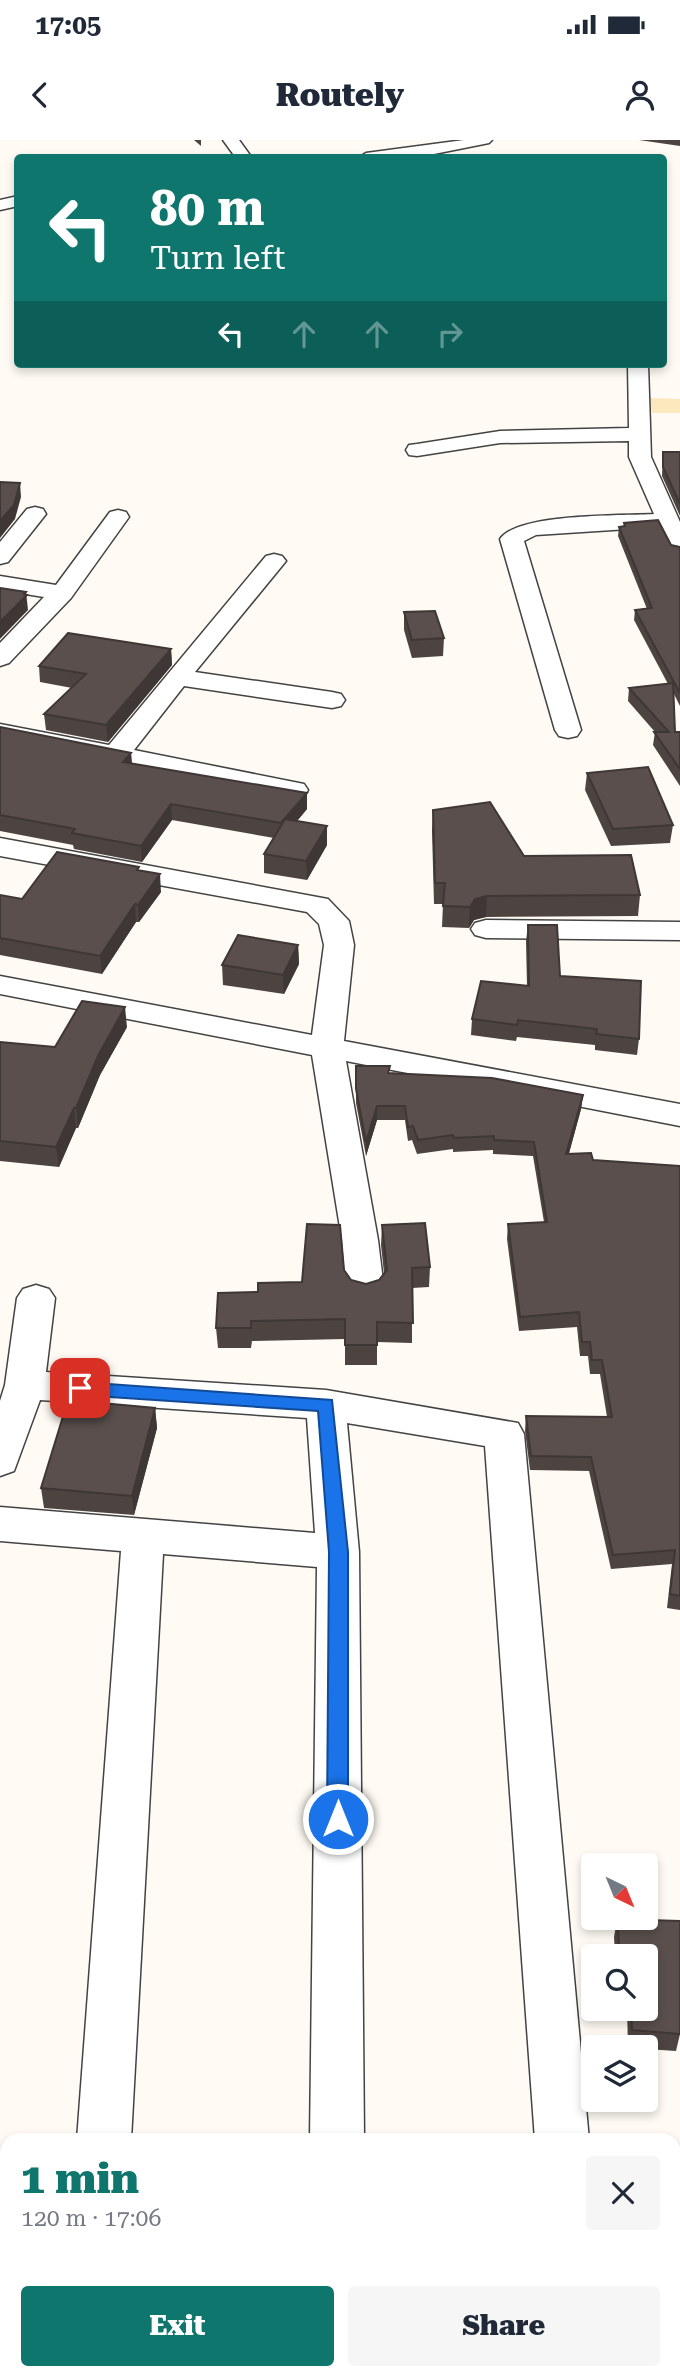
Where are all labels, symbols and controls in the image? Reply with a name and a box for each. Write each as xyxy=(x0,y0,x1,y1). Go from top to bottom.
text: 17:05 xyxy=(35,10,101,40)
icon: back xyxy=(21,76,59,114)
text: Routely xyxy=(276,76,404,114)
icon: person xyxy=(621,76,659,114)
text: 80 m xyxy=(150,180,265,237)
icon: left xyxy=(35,182,126,273)
text: Turn left xyxy=(150,239,285,277)
icon: left xyxy=(212,315,250,353)
icon: ahead xyxy=(285,315,323,353)
icon: ahead xyxy=(358,315,396,353)
icon: right xyxy=(431,315,469,353)
pin xyxy=(50,1358,110,1418)
icon: arrive xyxy=(61,1369,99,1407)
position arrow xyxy=(301,1782,375,1856)
north arrow xyxy=(581,1853,658,1930)
map controls xyxy=(581,1853,658,2112)
button: search xyxy=(581,1944,658,2021)
button: layers xyxy=(581,2035,658,2112)
text: 1 min xyxy=(21,2154,139,2203)
button: close xyxy=(586,2156,660,2230)
text: 120 m · 17:06 xyxy=(21,2205,161,2232)
button: Exit xyxy=(21,2286,334,2366)
button: Share xyxy=(348,2286,660,2366)

